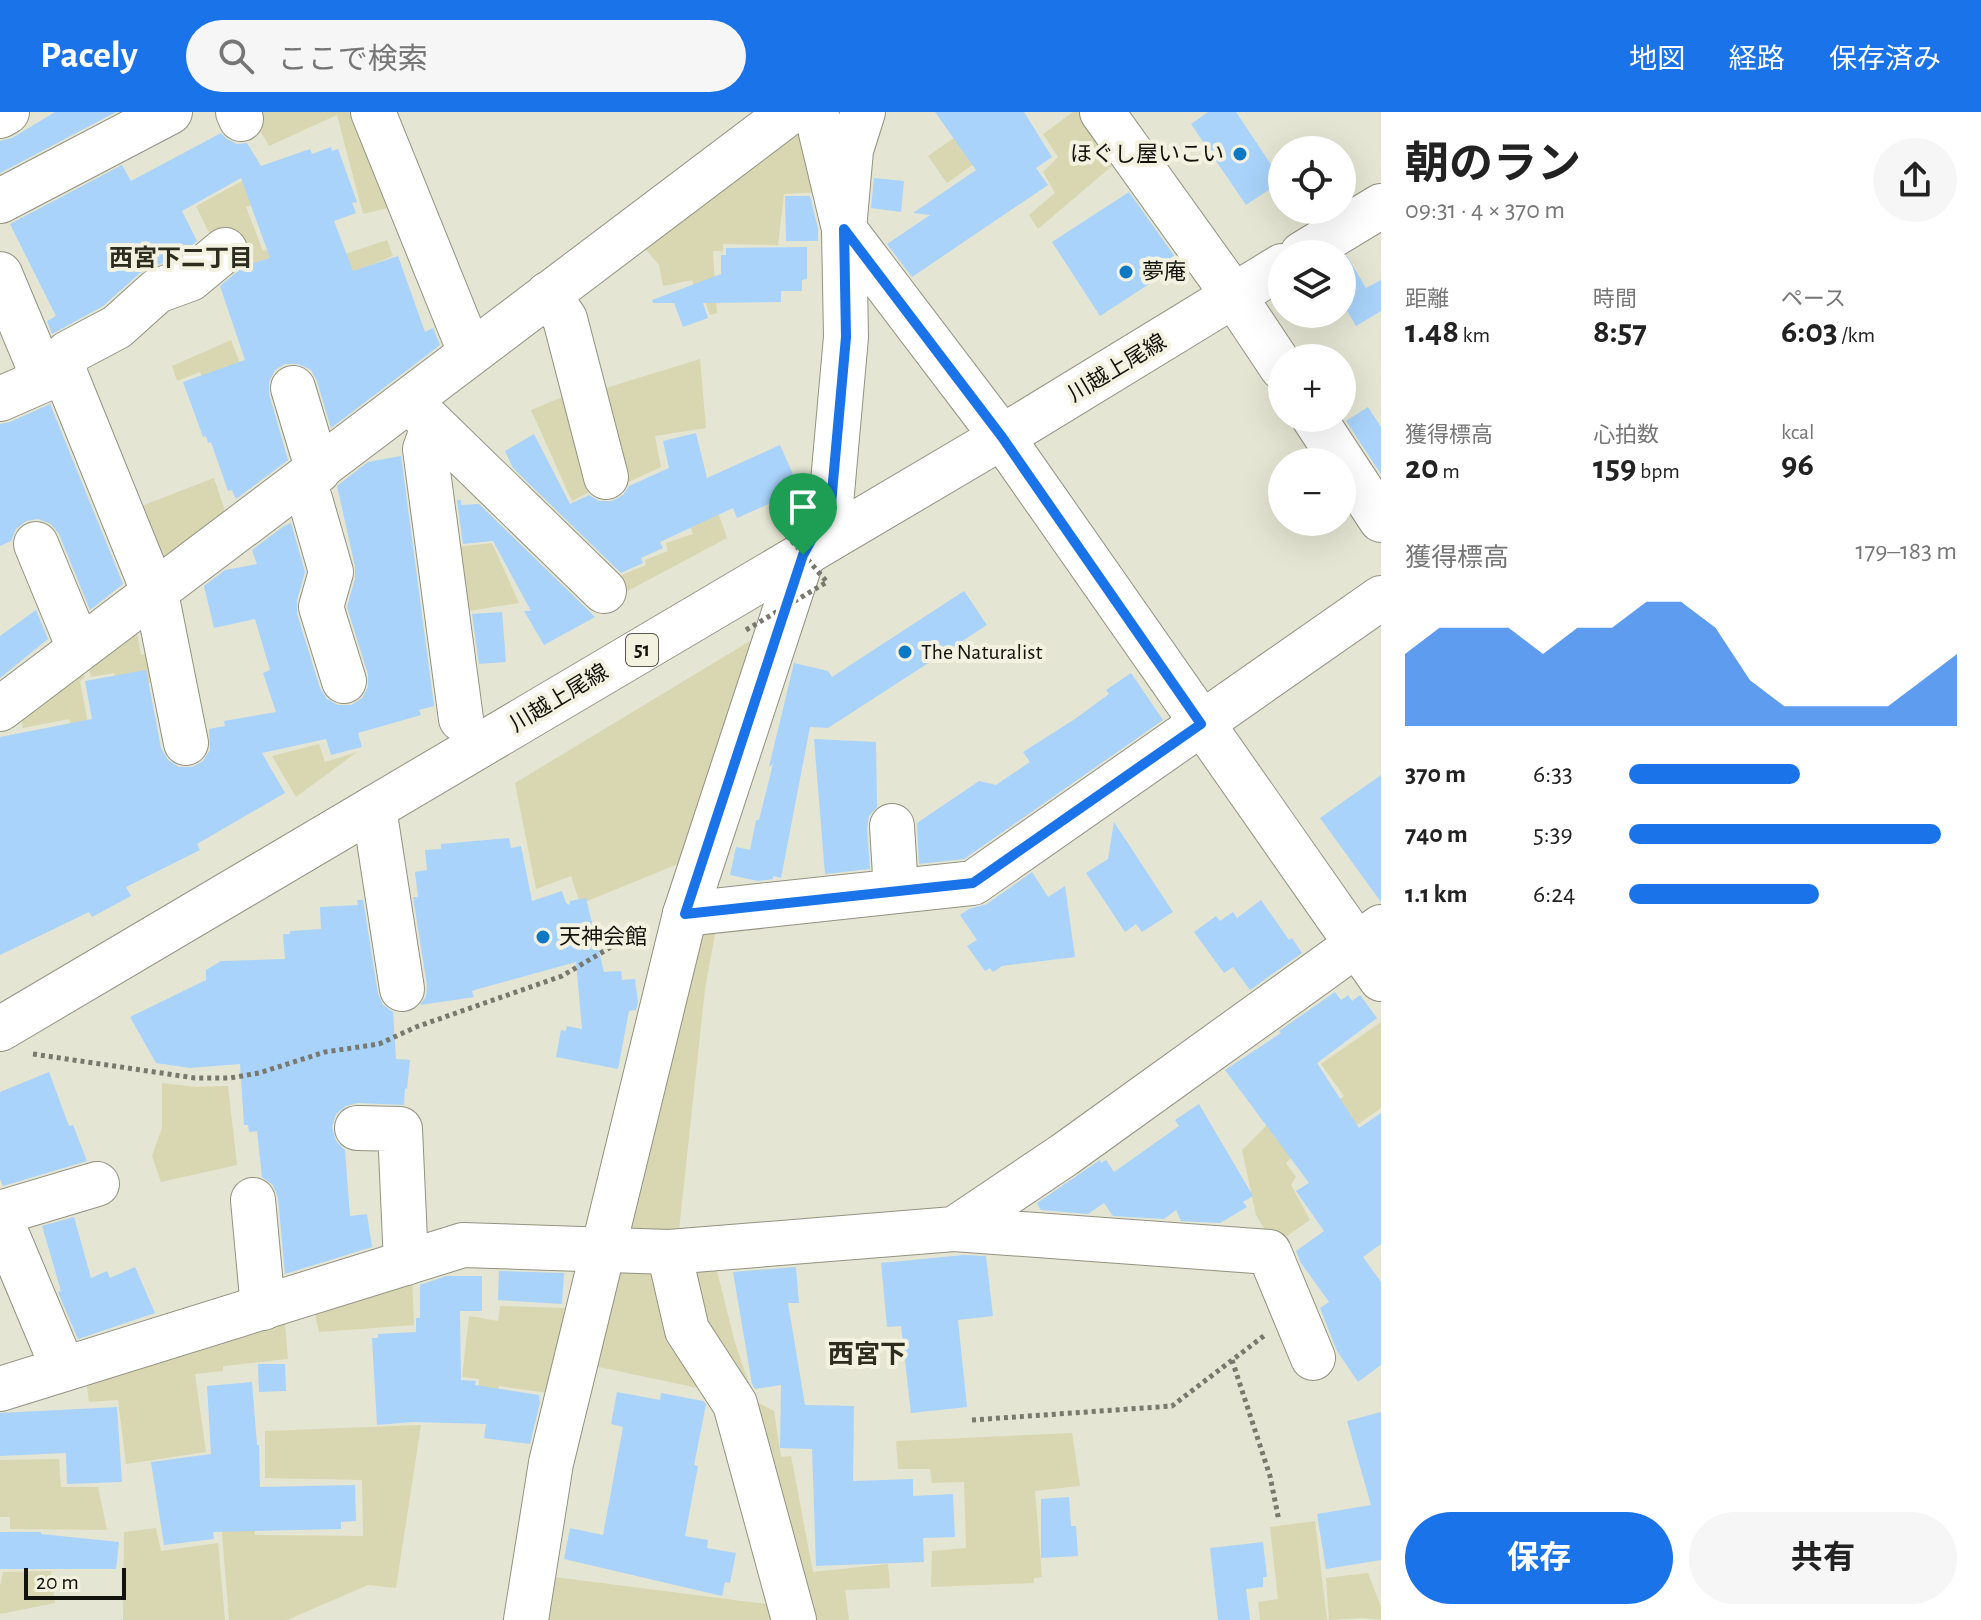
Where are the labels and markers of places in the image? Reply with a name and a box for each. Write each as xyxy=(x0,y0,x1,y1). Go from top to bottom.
place label: ほぐし屋いこい xyxy=(1070,143,1224,165)
marker: ほぐし屋いこい xyxy=(1231,145,1249,163)
place label: 夢庵 xyxy=(1142,260,1186,283)
marker: 夢庵 xyxy=(1117,263,1135,281)
pin xyxy=(769,473,837,555)
place label: The Naturalist xyxy=(921,641,1043,663)
marker: The Naturalist xyxy=(896,643,914,661)
place label: 天神会館 xyxy=(559,925,647,948)
marker: 天神会館 xyxy=(534,928,552,946)

